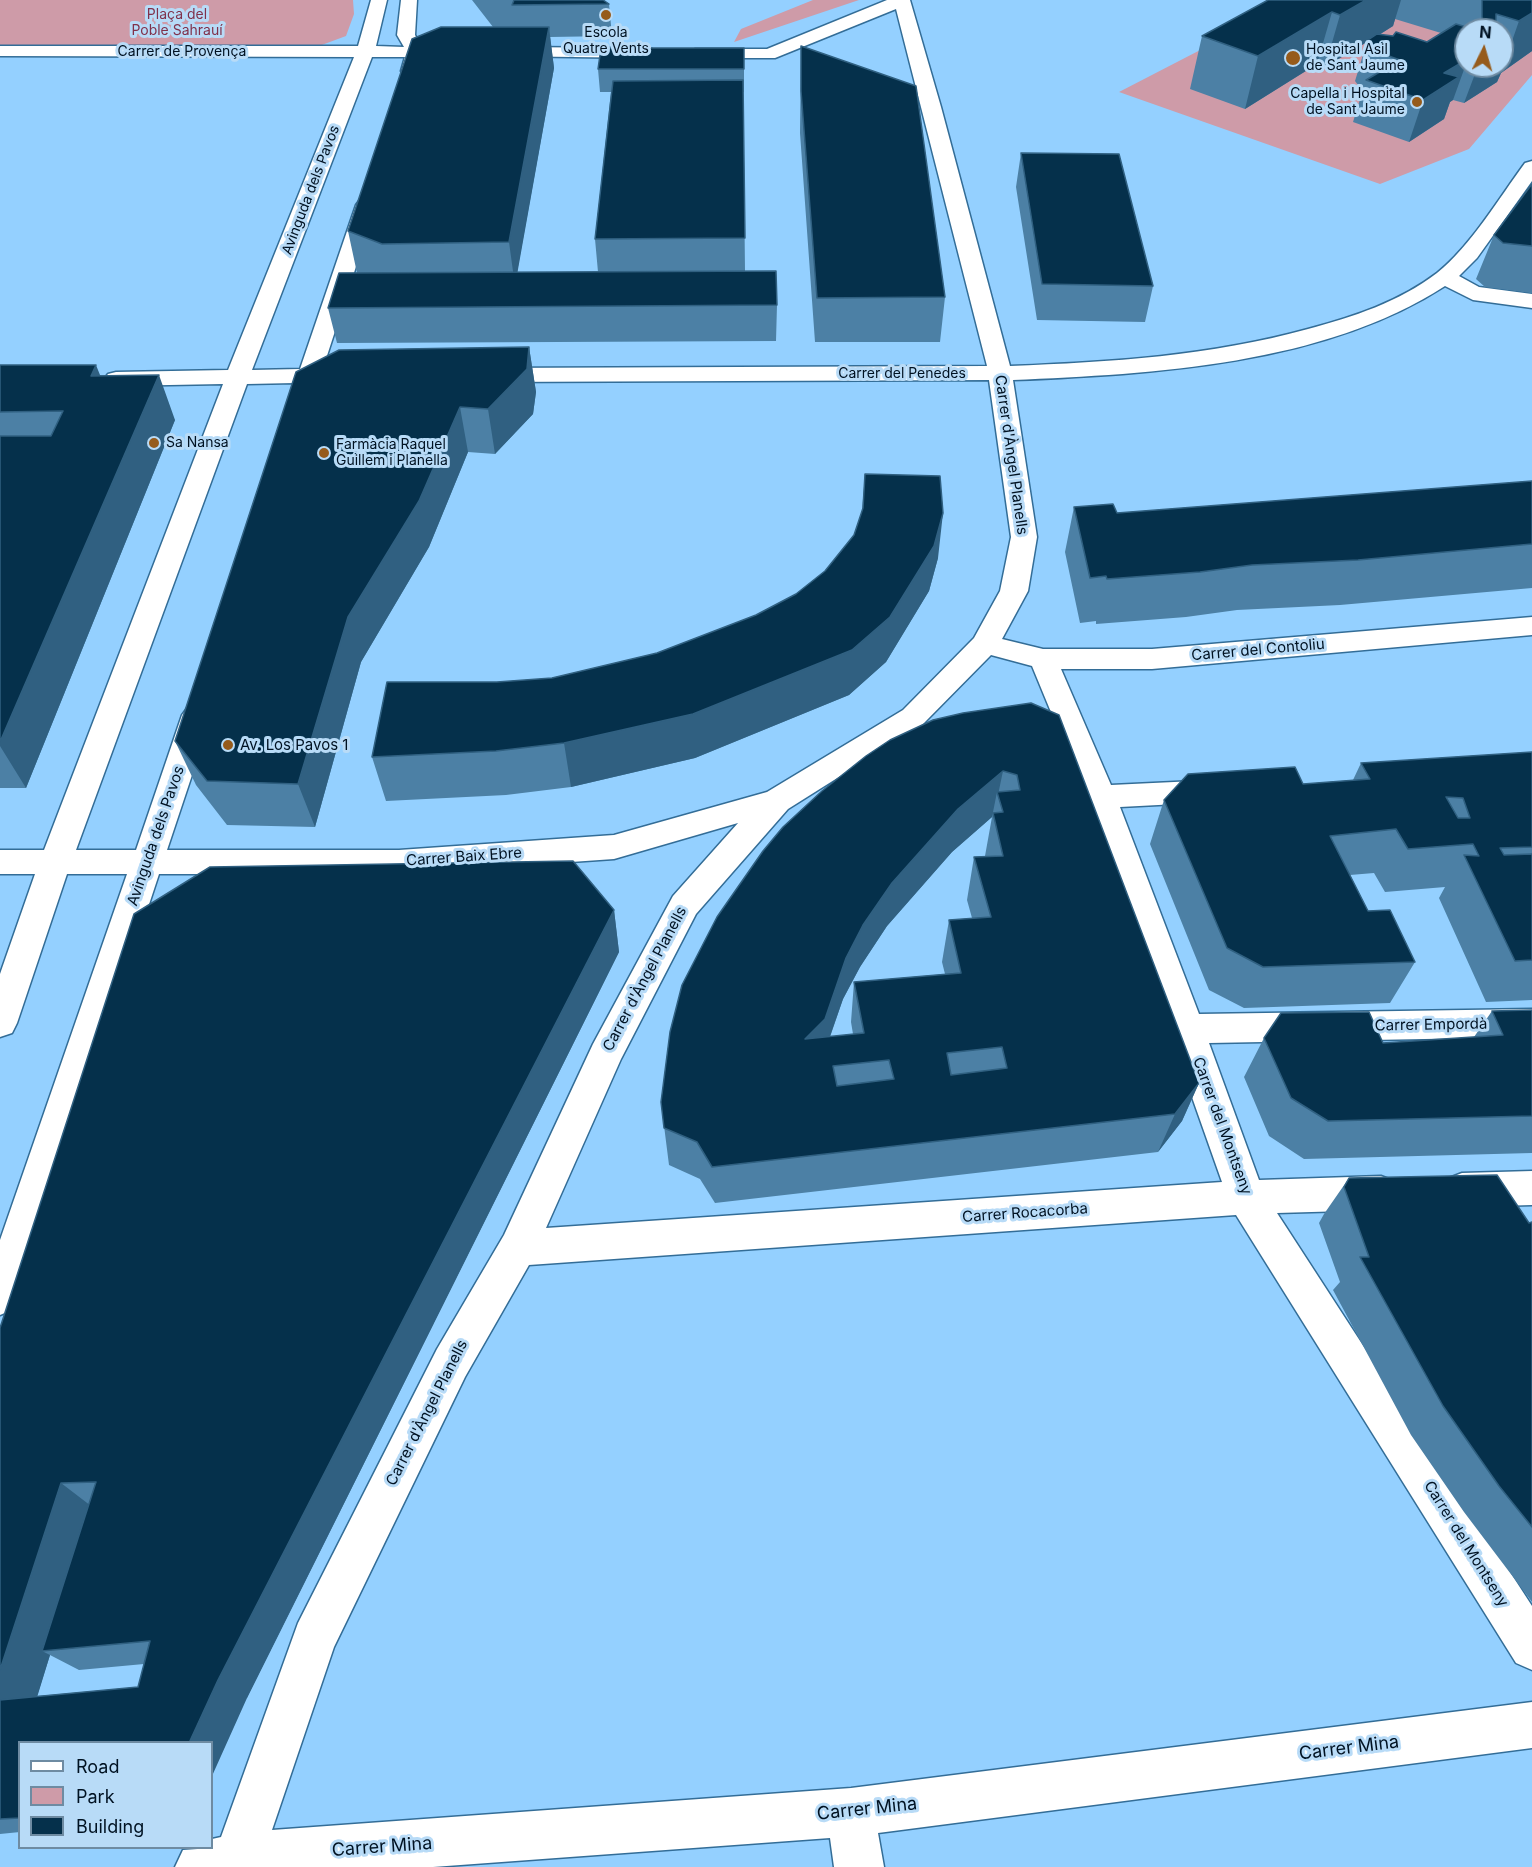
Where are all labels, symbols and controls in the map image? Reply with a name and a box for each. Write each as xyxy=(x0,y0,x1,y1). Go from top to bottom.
park label: Plaça del Poble Sahrauí xyxy=(131,7,223,40)
marker: Escola Quatre Vents xyxy=(599,8,613,22)
north arrow xyxy=(1454,18,1514,78)
text: N xyxy=(1478,22,1492,43)
place label: Escola Quatre Vents xyxy=(563,25,649,57)
place label: Hospital Asil de Sant Jaume xyxy=(1306,42,1405,74)
street label: Carrer de Provença xyxy=(118,44,246,60)
marker: Hospital Asil de Sant Jaume xyxy=(1284,49,1302,67)
place label: Capella i Hospital de Sant Jaume xyxy=(1290,86,1405,118)
marker: Capella i Hospital de Sant Jaume xyxy=(1410,95,1424,109)
street label: Avinguda dels Pavos xyxy=(279,123,343,257)
street label: Carrer del Penedes xyxy=(838,366,966,382)
street label: Carrer d'Àngel Planells xyxy=(991,374,1031,536)
place label: Sa Nansa xyxy=(166,435,229,451)
marker: Sa Nansa xyxy=(147,436,161,450)
place label: Farmàcia Raquel Guillem i Planella xyxy=(336,437,448,470)
marker: Farmàcia Raquel Guillem i Planella xyxy=(317,446,331,460)
street label: Carrer del Contoliu xyxy=(1191,635,1325,665)
place label: Av. Los Pavos 1 xyxy=(240,736,348,754)
marker: Av. Los Pavos 1 xyxy=(221,738,235,752)
street label: Avinguda dels Pavos xyxy=(124,764,188,908)
street label: Carrer Baix Ebre xyxy=(406,844,522,870)
street label: Carrer d'Àngel Planells xyxy=(599,904,691,1054)
street label: Carrer Empordà xyxy=(1375,1015,1487,1035)
street label: Carrer del Montseny xyxy=(1189,1055,1255,1197)
street label: Carrer Rocacorba xyxy=(962,1200,1088,1226)
street label: Carrer d'Àngel Planells xyxy=(382,1337,472,1489)
street label: Carrer del Montseny xyxy=(1420,1478,1512,1610)
street label: Carrer Mina xyxy=(1298,1731,1400,1765)
legend xyxy=(18,1741,213,1849)
text: Road xyxy=(76,1756,119,1777)
text: Park xyxy=(76,1786,115,1807)
street label: Carrer Mina xyxy=(816,1793,918,1825)
text: Building xyxy=(76,1816,144,1837)
street label: Carrer Mina xyxy=(331,1833,433,1861)

